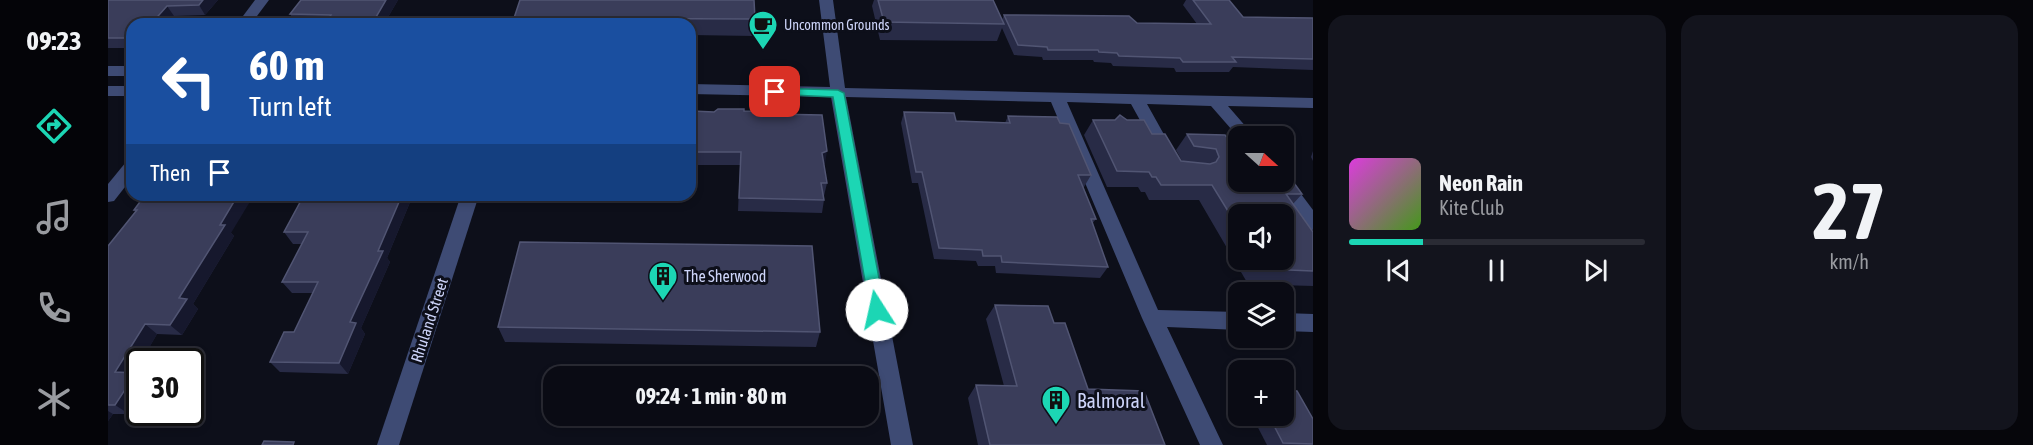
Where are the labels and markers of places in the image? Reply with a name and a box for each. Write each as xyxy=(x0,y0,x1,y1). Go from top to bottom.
cafe icon: Uncommon Grounds xyxy=(747,9,779,51)
place label: Uncommon Grounds xyxy=(784,17,890,33)
pin xyxy=(749,66,800,117)
building icon: The Sherwood xyxy=(647,260,679,302)
place label: The Sherwood xyxy=(684,267,766,285)
building icon: Balmoral xyxy=(1040,384,1072,426)
place label: Balmoral xyxy=(1077,389,1146,412)

